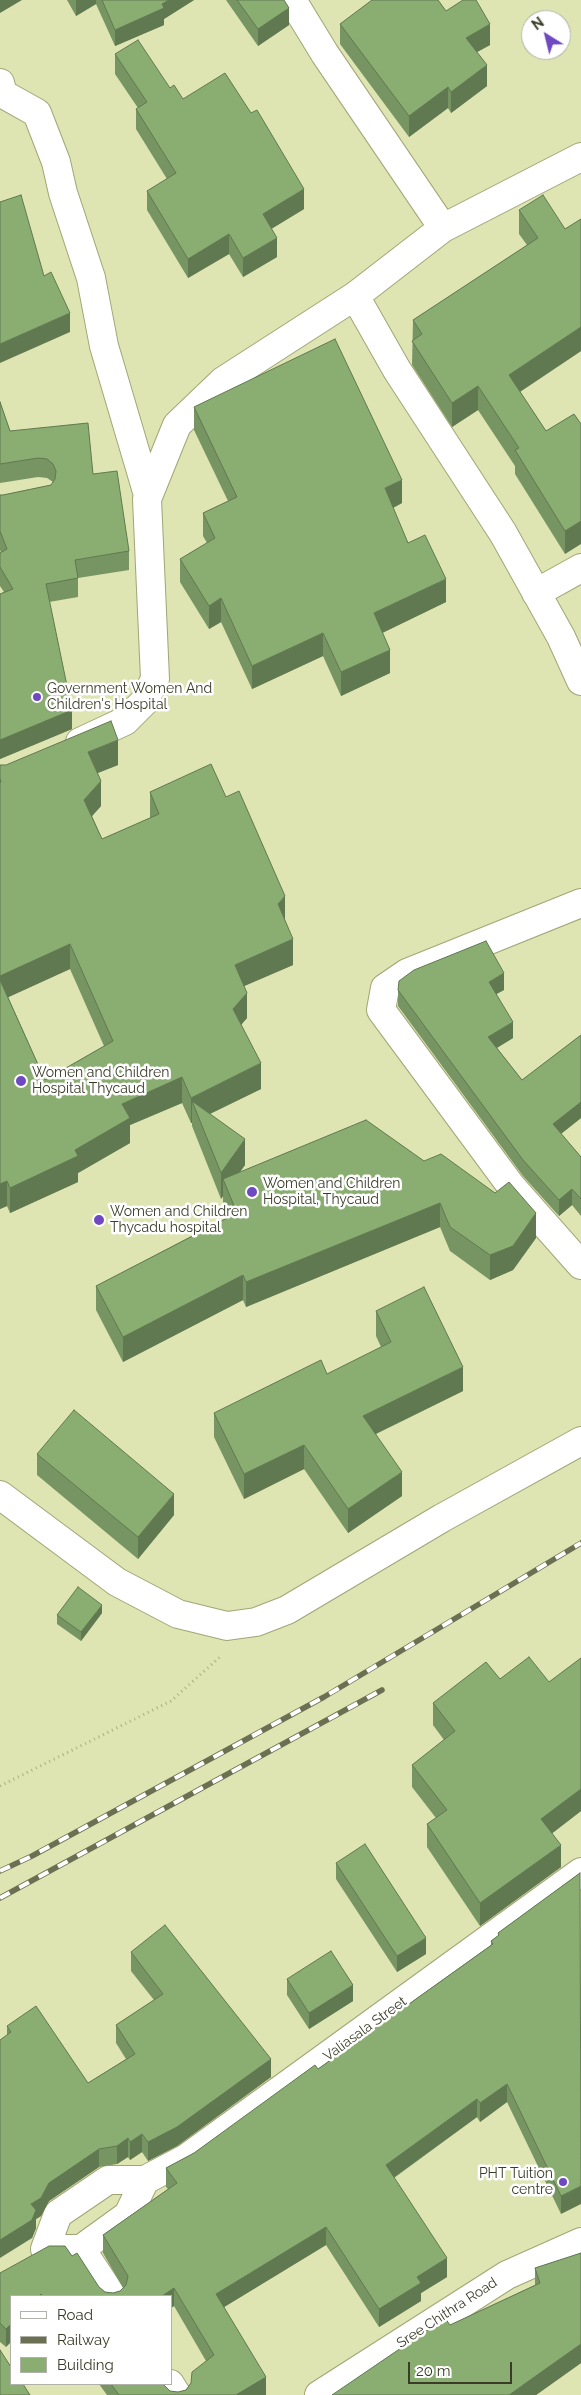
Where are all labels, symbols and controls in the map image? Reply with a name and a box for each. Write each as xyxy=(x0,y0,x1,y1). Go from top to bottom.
north arrow xyxy=(521,10,571,60)
text: N xyxy=(529,14,547,33)
place label: Government Women And Children's Hospital xyxy=(47,681,212,714)
marker: Government Women And Children's Hospital xyxy=(31,691,43,703)
place label: Women and Children Hospital Thycaud xyxy=(32,1065,169,1098)
marker: Women and Children Hospital Thycaud xyxy=(14,1074,28,1088)
place label: Women and Children Hospital, Thycaud xyxy=(263,1176,400,1208)
marker: Women and Children Hospital, Thycaud xyxy=(245,1185,259,1199)
place label: Women and Children Thycadu hospital xyxy=(110,1204,247,1236)
marker: Women and Children Thycadu hospital xyxy=(92,1213,106,1227)
street label: Valiasala Street xyxy=(320,1993,410,2065)
place label: PHT Tuition centre xyxy=(479,2166,553,2198)
marker: PHT Tuition centre xyxy=(557,2176,569,2188)
street label: Sree Chithra Road xyxy=(394,2274,500,2352)
legend xyxy=(10,2295,172,2385)
text: Road xyxy=(57,2306,93,2324)
text: Railway xyxy=(57,2331,110,2349)
scale bar xyxy=(411,2352,515,2384)
text: Building xyxy=(57,2356,114,2374)
text: 20 m xyxy=(416,2362,451,2380)

